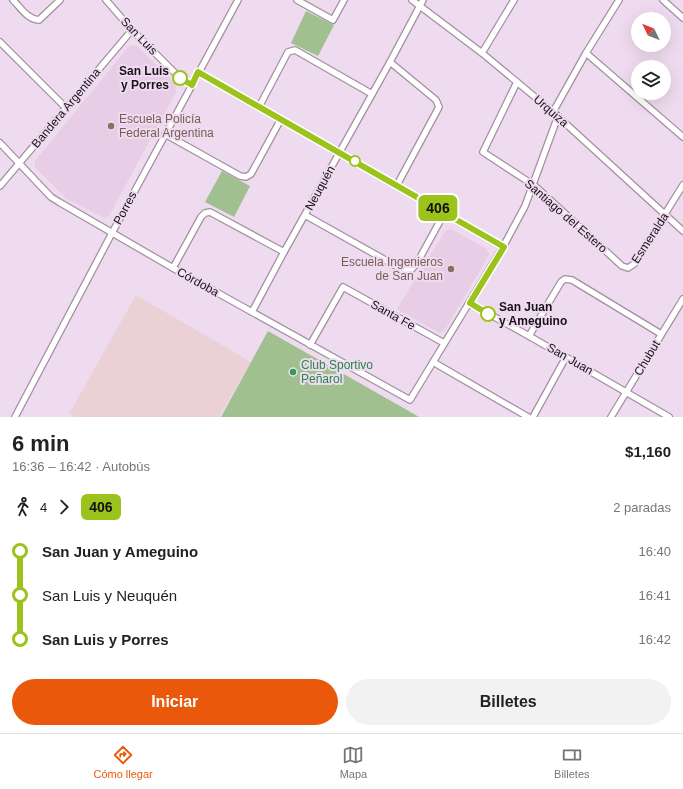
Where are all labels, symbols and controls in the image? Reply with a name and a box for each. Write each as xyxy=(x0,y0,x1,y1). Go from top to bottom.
north arrow xyxy=(631,12,671,52)
map controls xyxy=(631,12,671,100)
street label: San Luis xyxy=(118,14,160,58)
button: layers xyxy=(631,60,671,100)
place label: San Luis y Porres xyxy=(119,64,169,92)
street label: Bandera Argentina xyxy=(29,65,104,151)
marker: San Luis y Porres xyxy=(172,70,188,86)
street label: Urquiza xyxy=(531,92,571,130)
place label: Escuela Policía Federal Argentina xyxy=(119,112,214,140)
marker: Escuela Policía Federal Argentina xyxy=(106,121,116,131)
unlabelled marker xyxy=(349,155,361,167)
street label: Neuquén xyxy=(302,163,338,213)
street label: Santiago del Estero xyxy=(522,176,610,256)
street label: Porres xyxy=(111,189,139,227)
line badge: 406 xyxy=(415,195,461,221)
text: 406 xyxy=(426,200,450,216)
street label: Esmeralda xyxy=(629,210,672,266)
place label: Escuela Ingenieros de San Juan xyxy=(341,255,443,283)
marker: Escuela Ingenieros de San Juan xyxy=(446,264,456,274)
street label: Córdoba xyxy=(174,265,222,299)
street label: Santa Fe xyxy=(368,297,418,333)
place label: San Juan y Ameguino xyxy=(499,300,567,328)
marker: San Juan y Ameguino xyxy=(480,306,496,322)
street label: Chubut xyxy=(631,337,663,378)
street label: San Juan xyxy=(545,340,595,378)
place label: Club Sportivo Peñarol xyxy=(301,358,373,386)
marker: Club Sportivo Peñarol xyxy=(288,367,298,377)
text: 6 min xyxy=(12,431,69,456)
text: $1,160 xyxy=(625,443,671,460)
text: 16:36 – 16:42 · Autobús xyxy=(12,459,150,474)
icon: walk xyxy=(12,496,34,518)
icon: forward xyxy=(53,496,75,518)
text: 406 xyxy=(89,499,113,515)
text: 4 xyxy=(40,500,47,515)
text: 2 paradas xyxy=(613,500,671,515)
text: San Juan y Ameguino xyxy=(42,543,198,560)
text: 16:40 xyxy=(638,544,671,559)
text: San Luis y Neuquén xyxy=(42,587,177,604)
text: 16:41 xyxy=(638,588,671,603)
text: San Luis y Porres xyxy=(42,631,169,648)
text: 16:42 xyxy=(638,632,671,647)
button: Iniciar xyxy=(12,679,338,725)
button: Billetes xyxy=(346,679,671,725)
tab: Cómo llegar xyxy=(93,744,153,780)
tab: Mapa xyxy=(340,744,367,780)
tab: Billetes xyxy=(554,744,590,780)

